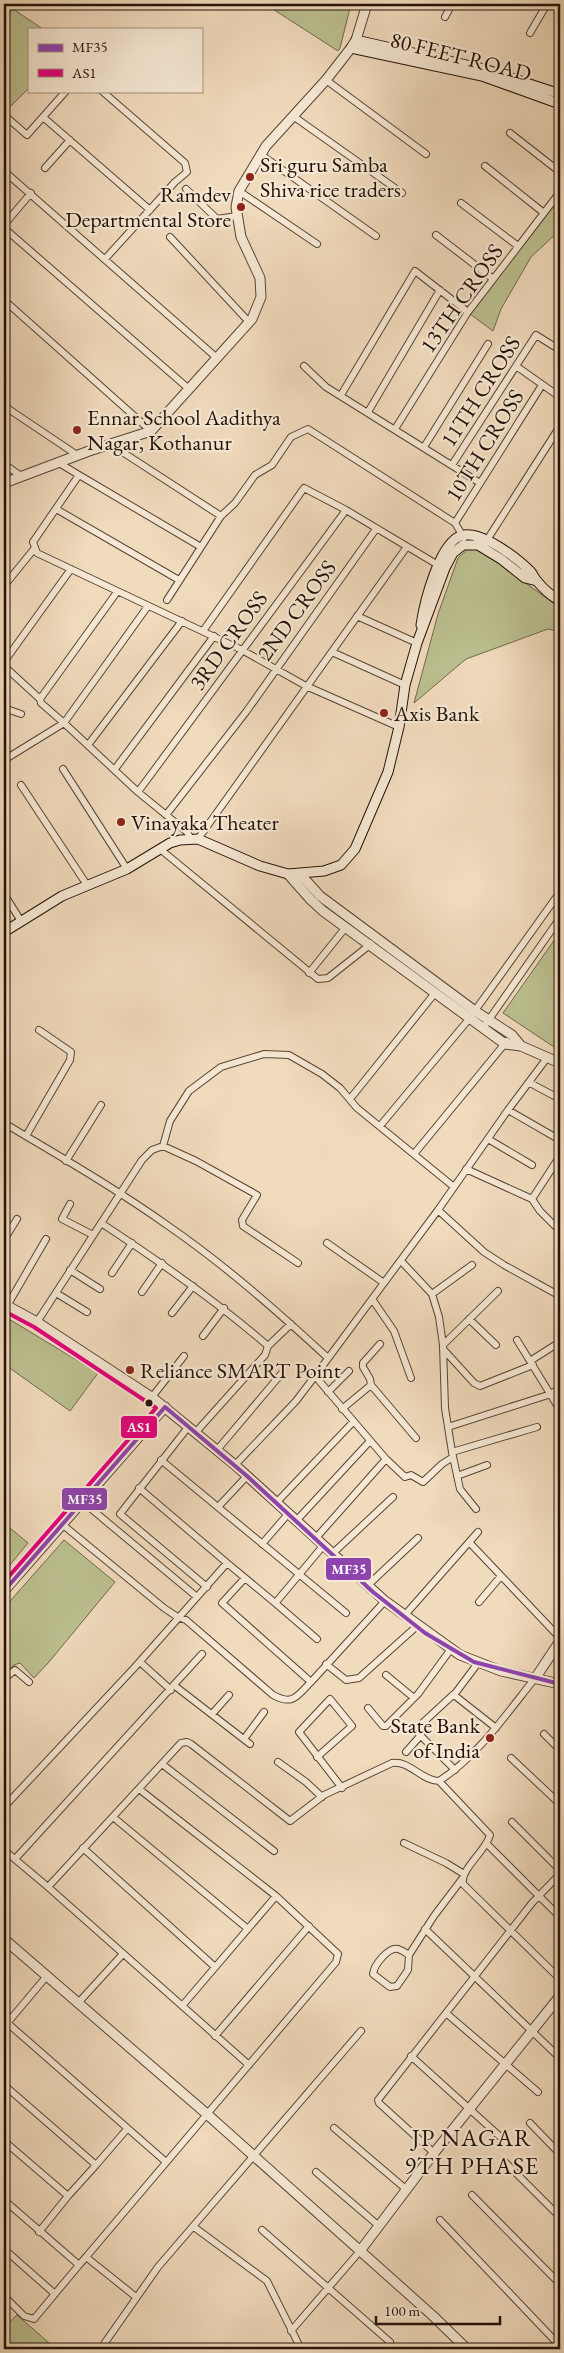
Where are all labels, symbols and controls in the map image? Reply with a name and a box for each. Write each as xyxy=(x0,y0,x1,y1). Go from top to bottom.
street label: 80 FEET ROAD xyxy=(387,25,534,88)
legend xyxy=(28,28,202,92)
text: MF35 xyxy=(72,37,108,56)
text: AS1 xyxy=(71,63,97,82)
place label: Sri guru Samba Shiva rice traders xyxy=(260,150,401,204)
marker: Sri guru Samba Shiva rice traders xyxy=(244,171,256,183)
place label: Ramdev Departmental Store xyxy=(65,180,231,234)
marker: Ramdev Departmental Store xyxy=(235,201,247,213)
street label: 13TH CROSS xyxy=(413,238,510,358)
street label: 11TH CROSS xyxy=(434,330,527,452)
street label: 10TH CROSS xyxy=(439,384,530,507)
place label: Ennar School Aadithya Nagar, Kothanur xyxy=(87,403,281,457)
marker: Ennar School Aadithya Nagar, Kothanur xyxy=(71,424,83,436)
street label: 2ND CROSS xyxy=(250,554,343,666)
street label: 3RD CROSS xyxy=(183,585,274,696)
place label: Axis Bank xyxy=(393,699,480,728)
marker: Axis Bank xyxy=(378,707,390,719)
place label: Vinayaka Theater xyxy=(131,808,279,837)
marker: Vinayaka Theater xyxy=(115,816,127,828)
place label: Reliance SMART Point xyxy=(140,1356,341,1385)
marker: Reliance SMART Point xyxy=(124,1364,136,1376)
unlabelled marker xyxy=(144,1398,154,1408)
line badge: AS1 xyxy=(120,1415,158,1439)
text: AS1 xyxy=(126,1418,151,1436)
line badge: MF35 xyxy=(61,1487,108,1511)
text: MF35 xyxy=(67,1490,103,1508)
line badge: MF35 xyxy=(325,1557,372,1581)
text: MF35 xyxy=(331,1560,367,1578)
place label: State Bank of India xyxy=(391,1711,481,1765)
marker: State Bank of India xyxy=(484,1732,496,1744)
district label: JP NAGAR 9TH PHASE xyxy=(405,2122,539,2181)
scale bar xyxy=(376,2293,500,2325)
text: 100 m xyxy=(384,2301,421,2320)

